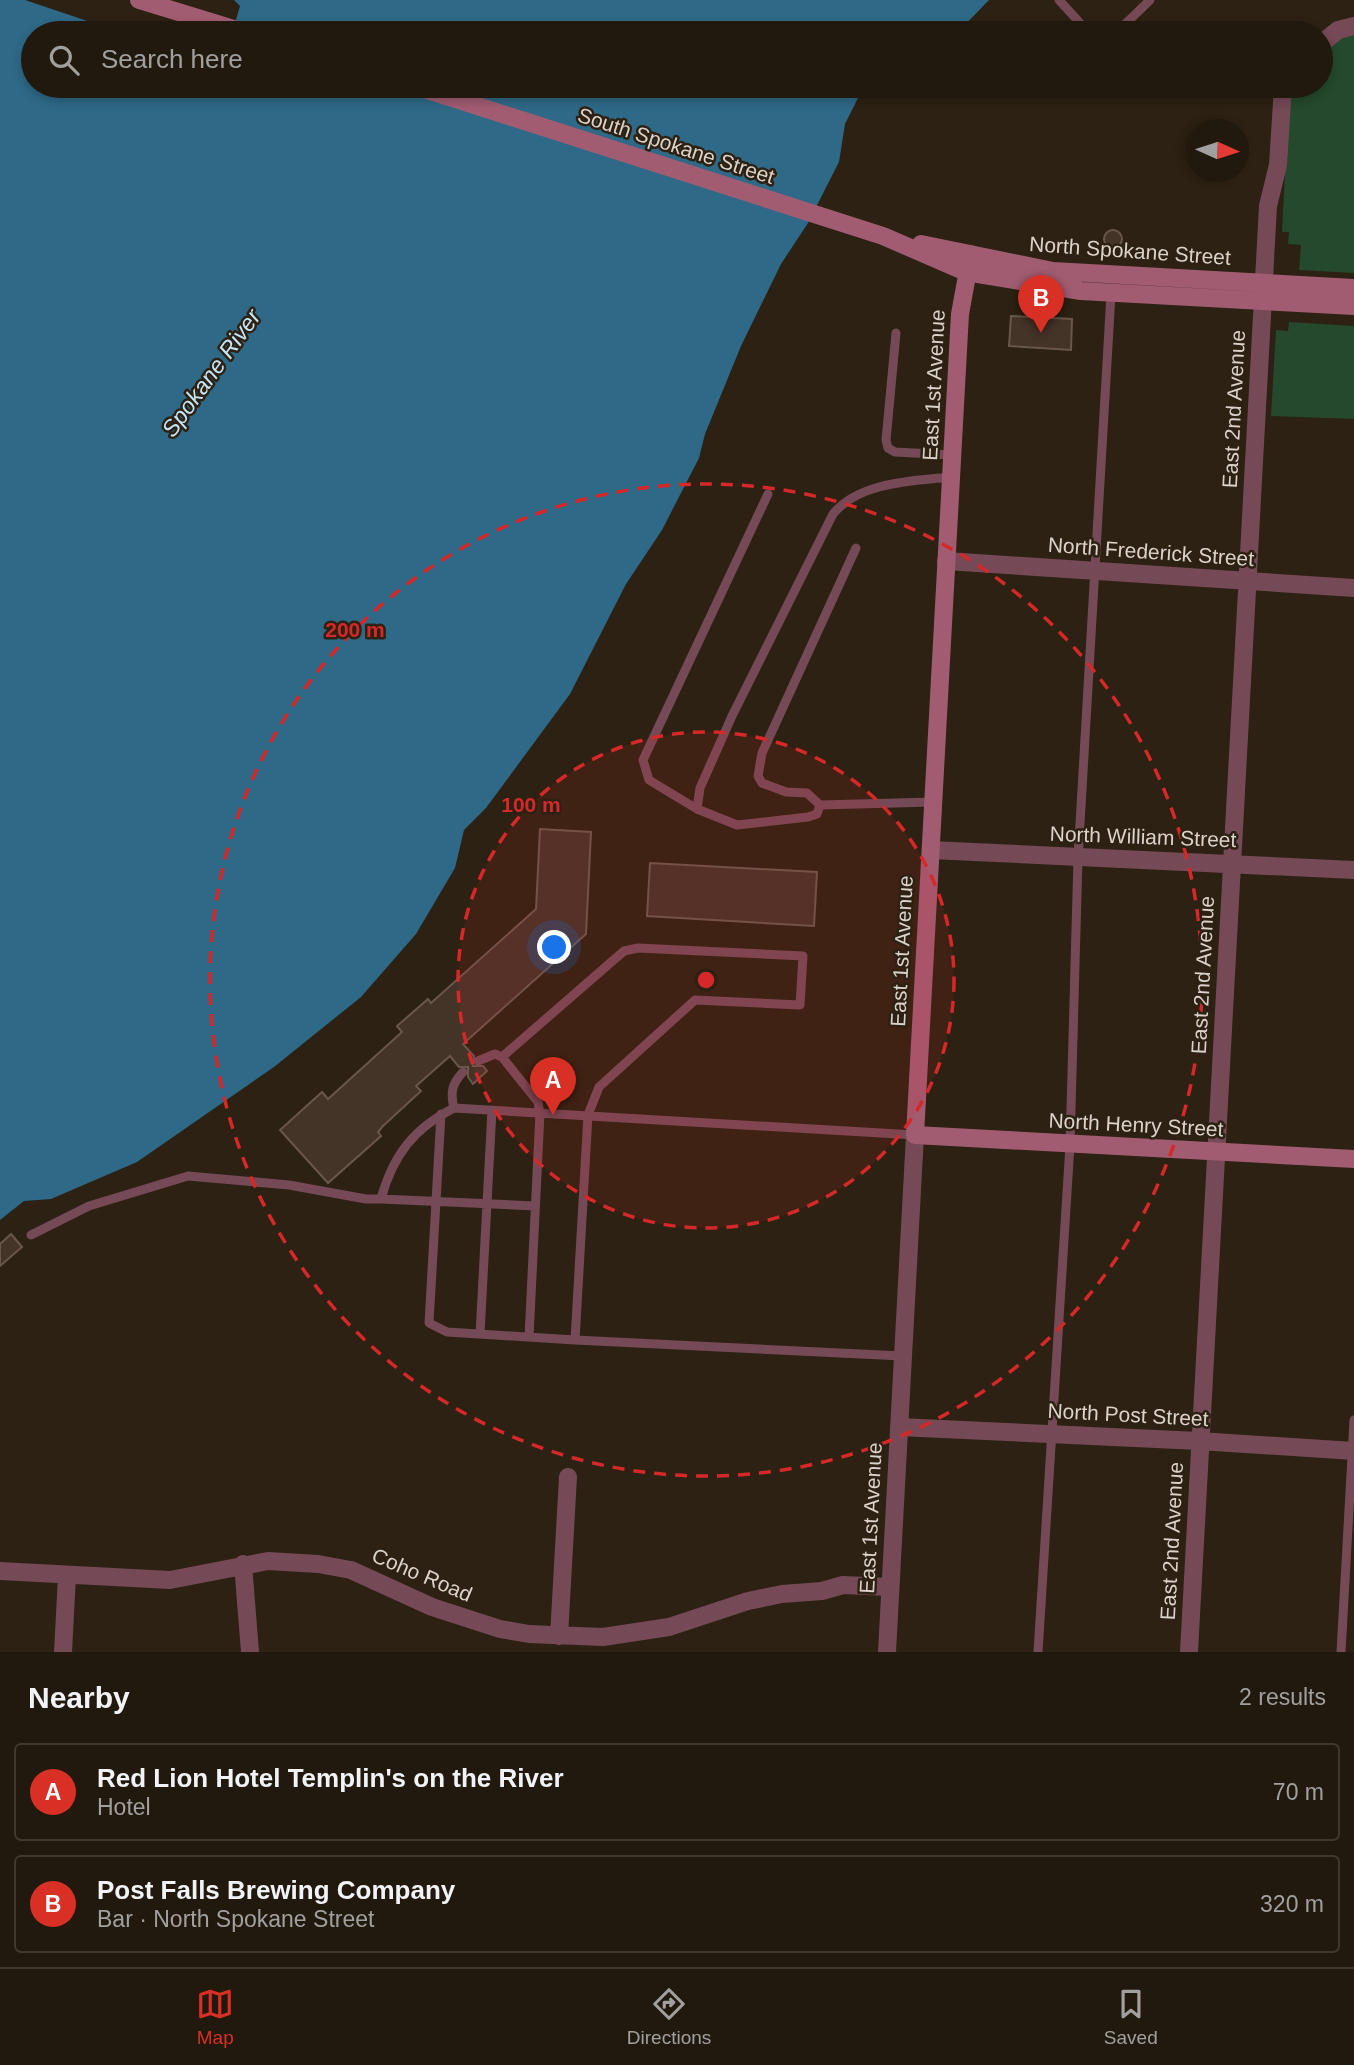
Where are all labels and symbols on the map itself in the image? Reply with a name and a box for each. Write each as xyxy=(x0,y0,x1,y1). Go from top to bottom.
street label: South Spokane Street xyxy=(575,103,778,188)
north arrow xyxy=(1186,119,1249,182)
street label: North Spokane Street xyxy=(1029,232,1232,269)
pin: B xyxy=(1018,275,1064,333)
water label: Spokane River xyxy=(156,303,267,442)
street label: East 1st Avenue xyxy=(918,309,949,461)
street label: East 2nd Avenue xyxy=(1218,329,1249,489)
street label: North Frederick Street xyxy=(1047,533,1255,570)
text: 200 m xyxy=(325,618,385,641)
text: 100 m xyxy=(501,793,561,816)
street label: North William Street xyxy=(1049,822,1237,851)
street label: East 1st Avenue xyxy=(886,875,917,1027)
street label: East 2nd Avenue xyxy=(1187,895,1218,1055)
your location xyxy=(537,930,571,964)
centre of rings xyxy=(694,968,718,992)
pin: A xyxy=(530,1057,576,1115)
street label: North Henry Street xyxy=(1048,1108,1224,1141)
street label: North Post Street xyxy=(1047,1399,1209,1430)
street label: East 1st Avenue xyxy=(855,1442,886,1594)
street label: East 2nd Avenue xyxy=(1156,1461,1187,1621)
street label: Coho Road xyxy=(369,1543,476,1606)

